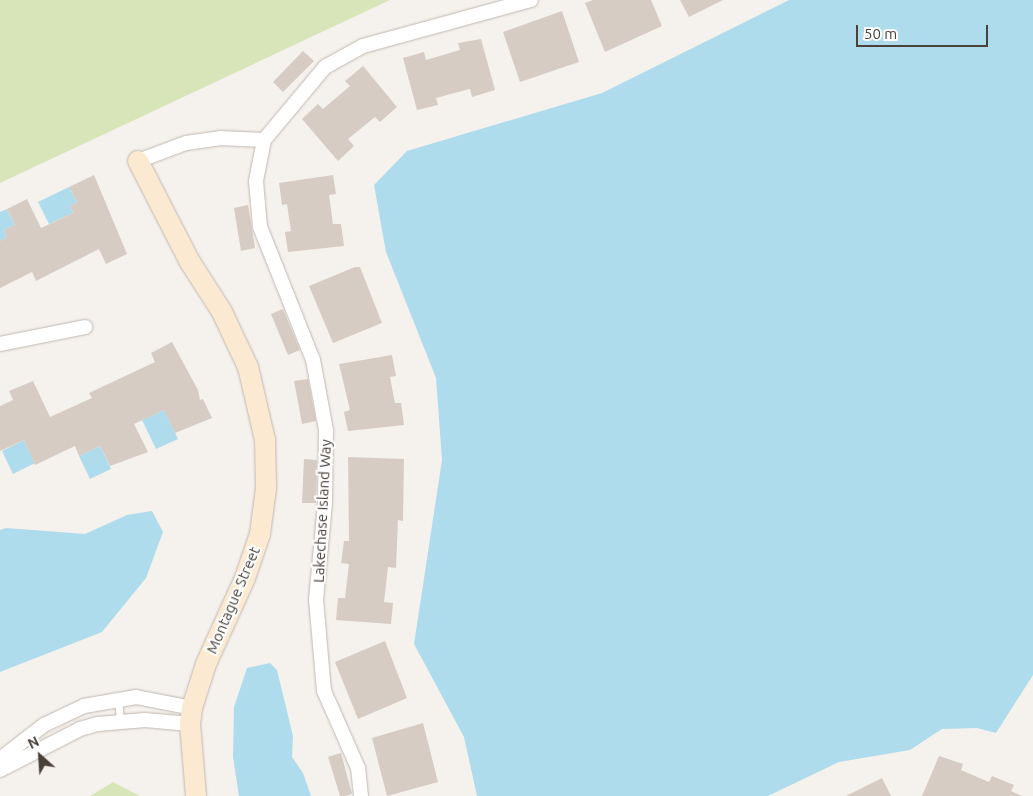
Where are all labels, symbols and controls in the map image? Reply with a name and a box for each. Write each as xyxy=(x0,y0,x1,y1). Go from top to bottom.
scale bar xyxy=(858,15,990,47)
text: 50 m xyxy=(864,25,897,42)
street label: Lakechase Island Way xyxy=(309,439,335,583)
street label: Montague Street xyxy=(202,544,264,656)
north arrow xyxy=(15,731,65,781)
text: N xyxy=(25,733,42,752)

